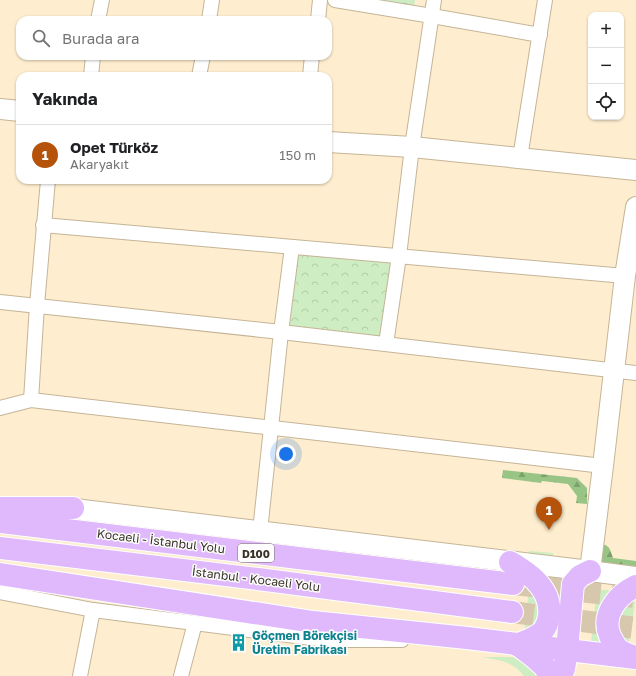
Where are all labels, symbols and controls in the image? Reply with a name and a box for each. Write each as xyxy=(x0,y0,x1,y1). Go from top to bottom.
map controls xyxy=(588,12,624,120)
button: + xyxy=(588,12,624,48)
search box xyxy=(16,16,332,60)
icon: search xyxy=(30,27,52,49)
text: Burada ara xyxy=(62,29,139,47)
button: − xyxy=(588,48,624,84)
button: locate xyxy=(588,84,624,120)
text: Yakında xyxy=(32,88,98,109)
text: Opet Türköz xyxy=(70,138,158,156)
text: 1 xyxy=(42,147,48,163)
text: 150 m xyxy=(279,147,316,163)
text: Akaryakıt xyxy=(70,156,129,172)
your location xyxy=(276,444,296,464)
pin: 1 xyxy=(536,497,562,530)
street label: Kocaeli - İstanbul Yolu xyxy=(96,526,226,556)
road number: D100 xyxy=(238,544,274,562)
street label: İstanbul - Kocaeli Yolu xyxy=(191,564,321,594)
place label: Göçmen Börekçisi Üretim Fabrikası xyxy=(252,628,357,657)
building icon: Göçmen Börekçisi Üretim Fabrikası xyxy=(229,632,249,652)

